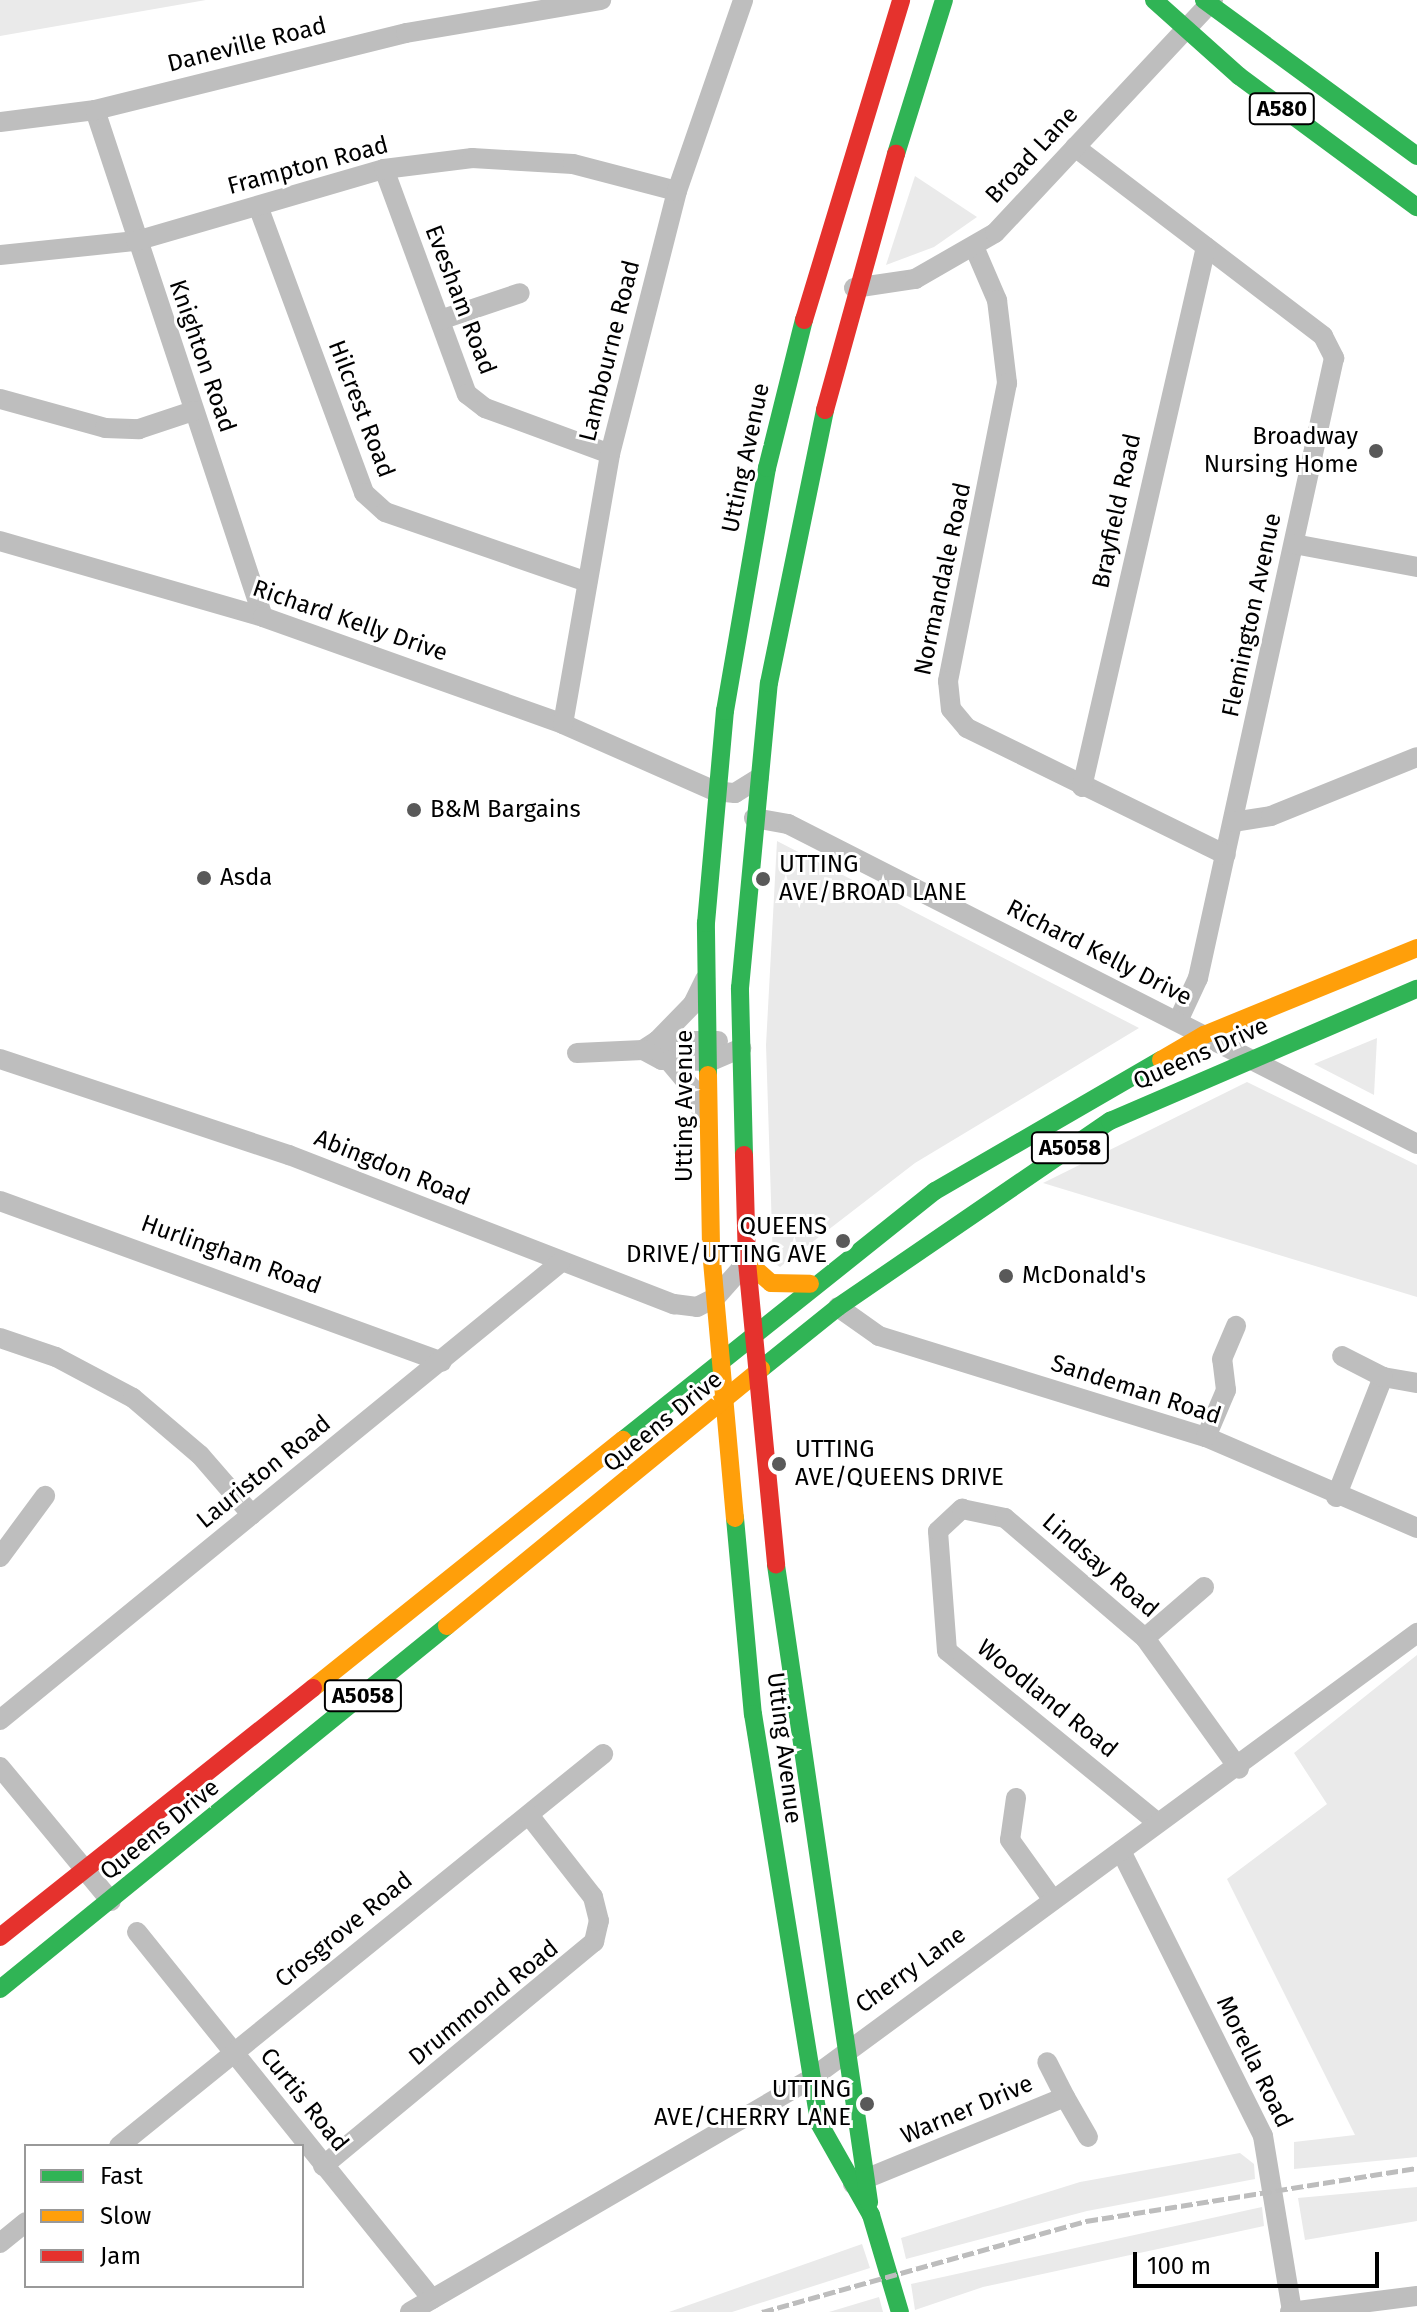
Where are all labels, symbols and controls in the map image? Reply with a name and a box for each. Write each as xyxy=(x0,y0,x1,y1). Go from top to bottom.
street label: Daneville Road xyxy=(165,11,329,79)
road number: A580 xyxy=(1248,91,1316,127)
street label: Broad Lane xyxy=(980,100,1084,210)
street label: Frampton Road xyxy=(224,131,392,201)
street label: Evesham Road xyxy=(418,221,502,379)
street label: Lambourne Road xyxy=(574,257,646,445)
street label: Knighton Road xyxy=(162,276,242,436)
street label: Hilcrest Road xyxy=(322,336,400,482)
street label: Utting Avenue xyxy=(716,380,776,536)
place label: Broadway Nursing Home xyxy=(1204,423,1358,479)
street label: Brayfield Road xyxy=(1087,431,1147,591)
marker: Broadway Nursing Home xyxy=(1365,440,1387,462)
street label: Normandale Road xyxy=(909,480,977,678)
street label: Flemington Avenue xyxy=(1216,510,1288,720)
street label: Richard Kelly Drive xyxy=(249,574,451,668)
place label: B&M Bargains xyxy=(430,796,581,824)
marker: B&M Bargains xyxy=(405,801,423,819)
place label: UTTING AVE/BROAD LANE xyxy=(779,851,967,907)
place label: Asda xyxy=(220,864,272,892)
marker: Asda xyxy=(195,869,213,887)
marker: UTTING AVE/BROAD LANE xyxy=(754,870,772,888)
street label: Richard Kelly Drive xyxy=(1001,894,1197,1012)
street label: Queens Drive xyxy=(1129,1011,1273,1097)
street label: Utting Avenue xyxy=(671,1030,699,1182)
street label: Abingdon Road xyxy=(310,1124,474,1212)
road number: A5058 xyxy=(1030,1130,1110,1166)
street label: Hurlingham Road xyxy=(137,1209,325,1301)
place label: QUEENS DRIVE/UTTING AVE xyxy=(626,1213,827,1269)
marker: QUEENS DRIVE/UTTING AVE xyxy=(834,1232,852,1250)
place label: McDonald's xyxy=(1022,1262,1146,1290)
marker: McDonald's xyxy=(997,1267,1015,1285)
street label: Sandeman Road xyxy=(1047,1349,1225,1431)
street label: Queens Drive xyxy=(598,1365,728,1479)
street label: Lauriston Road xyxy=(191,1409,337,1535)
place label: UTTING AVE/QUEENS DRIVE xyxy=(795,1436,1004,1492)
marker: UTTING AVE/QUEENS DRIVE xyxy=(770,1455,788,1473)
street label: Lindsay Road xyxy=(1036,1508,1164,1624)
street label: Woodland Road xyxy=(971,1634,1123,1764)
street label: Utting Avenue xyxy=(760,1671,808,1825)
road number: A5058 xyxy=(323,1678,403,1714)
street label: Queens Drive xyxy=(95,1773,225,1887)
street label: Crosgrove Road xyxy=(270,1866,418,1994)
street label: Cherry Lane xyxy=(850,1920,972,2020)
street label: Drummond Road xyxy=(403,1934,565,2072)
street label: Morella Road xyxy=(1210,1991,1298,2133)
street label: Curtis Road xyxy=(254,2043,354,2157)
street label: Warner Drive xyxy=(897,2069,1037,2151)
place label: UTTING AVE/CHERRY LANE xyxy=(654,2076,851,2132)
marker: UTTING AVE/CHERRY LANE xyxy=(858,2095,876,2113)
legend xyxy=(24,2144,304,2288)
text: Fast xyxy=(100,2162,143,2190)
text: Slow xyxy=(100,2202,151,2230)
scale bar xyxy=(1137,2236,1383,2286)
text: Jam xyxy=(100,2242,141,2270)
text: 100 m xyxy=(1147,2252,1211,2280)

